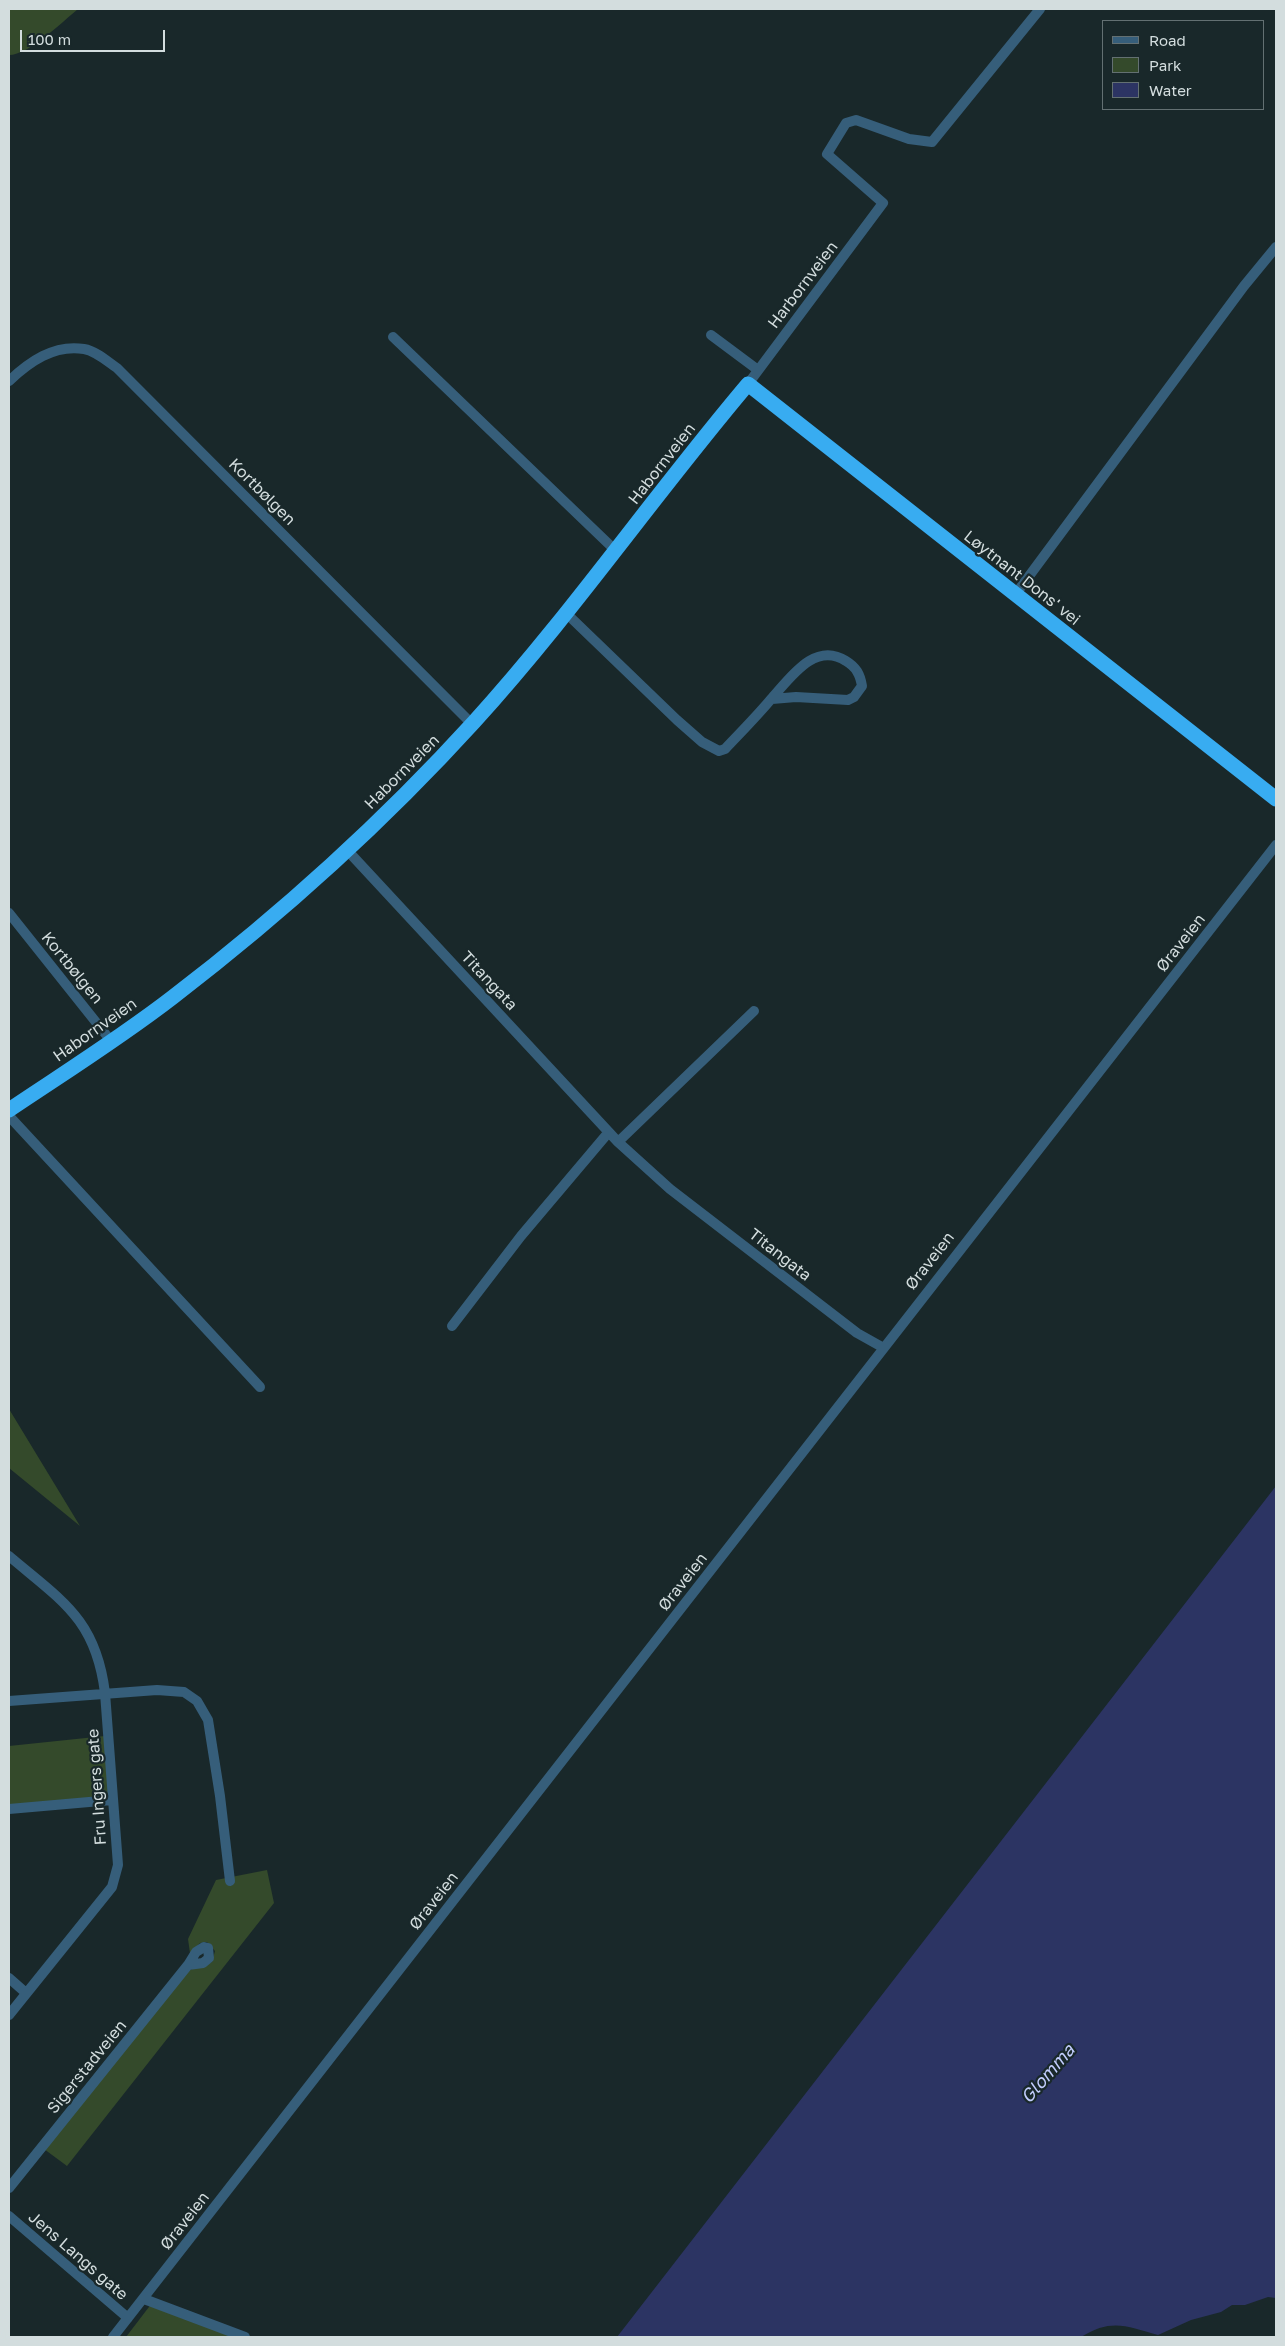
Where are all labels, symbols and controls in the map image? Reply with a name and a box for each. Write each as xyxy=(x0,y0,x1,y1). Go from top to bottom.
scale bar xyxy=(22,20,168,52)
legend xyxy=(1102,20,1265,110)
text: 100 m xyxy=(28,30,71,48)
text: Road xyxy=(1149,31,1186,49)
text: Park xyxy=(1149,56,1181,74)
text: Water xyxy=(1149,81,1192,99)
street label: Harbornveien xyxy=(764,238,842,332)
street label: Habornveien xyxy=(624,420,700,508)
street label: Kortbølgen xyxy=(225,455,299,529)
street label: Løytnant Dons' vei xyxy=(960,527,1084,629)
street label: Habornveien xyxy=(361,731,443,813)
street label: Øraveien xyxy=(1153,910,1209,976)
street label: Kortbølgen xyxy=(37,928,107,1008)
street label: Titangata xyxy=(457,948,521,1014)
street label: Habornveien xyxy=(49,994,141,1066)
street label: Titangata xyxy=(745,1225,815,1285)
street label: Øraveien xyxy=(902,1228,958,1294)
street label: Øraveien xyxy=(655,1549,711,1615)
street label: Fru Ingers gate xyxy=(83,1728,111,1846)
street label: Øraveien xyxy=(406,1868,462,1934)
street label: Sigerstadveien xyxy=(43,2016,131,2118)
water label: Glomma xyxy=(1017,2040,1079,2108)
street label: Øraveien xyxy=(157,2188,213,2254)
street label: Jens Langs gate xyxy=(24,2208,132,2304)

